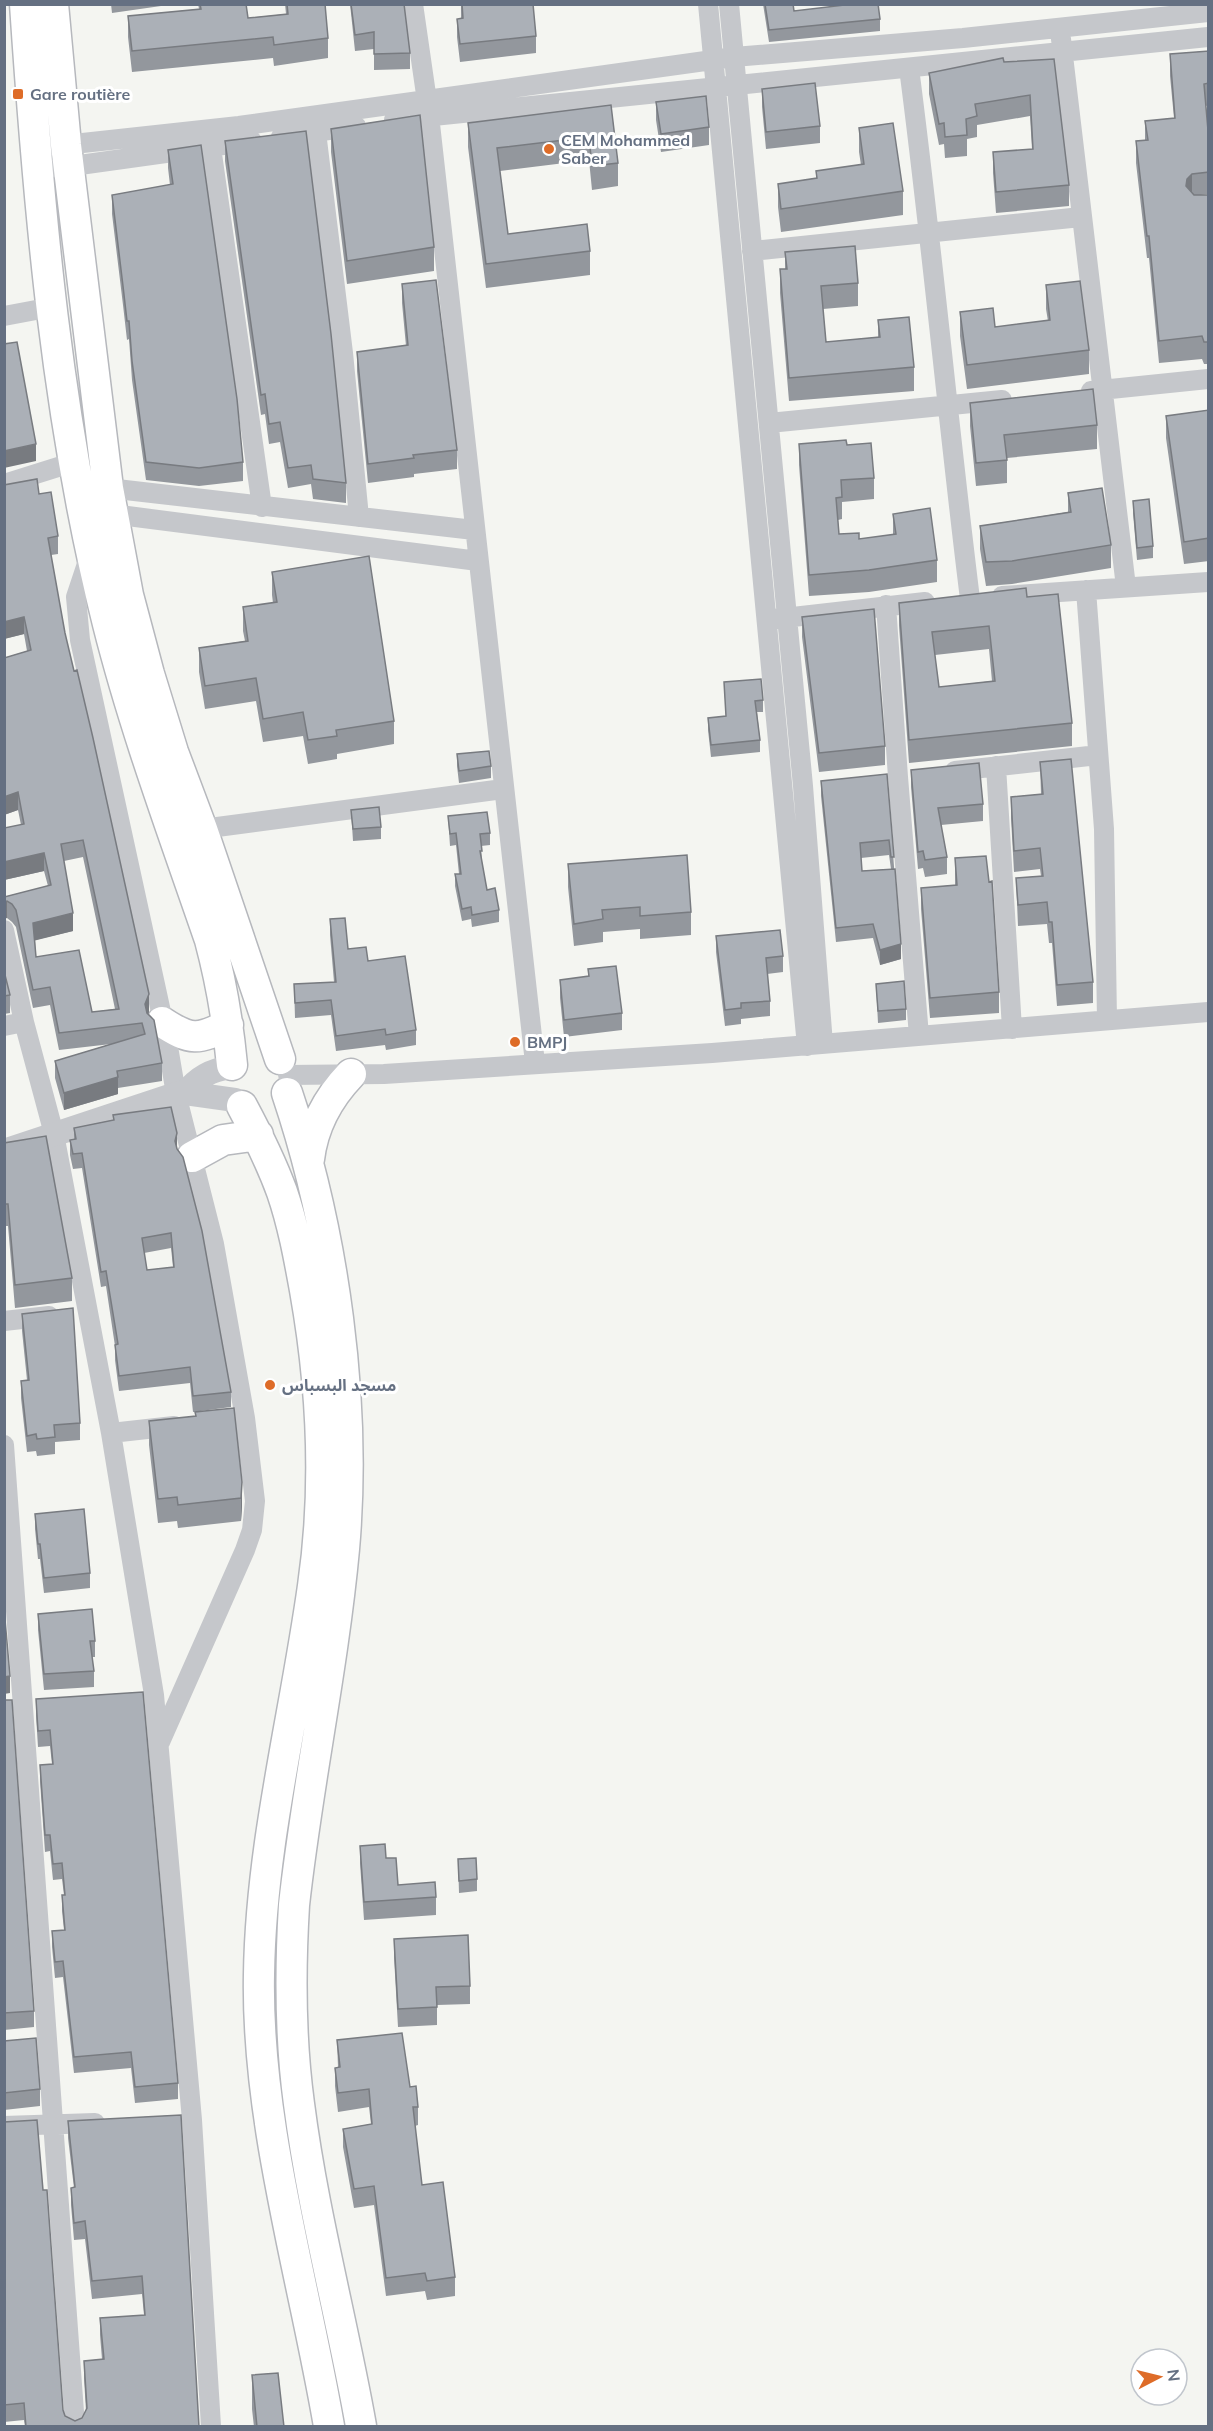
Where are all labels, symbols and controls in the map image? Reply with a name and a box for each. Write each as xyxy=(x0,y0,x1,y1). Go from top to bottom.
place label: Gare routière xyxy=(30,84,130,104)
marker: Gare routière xyxy=(11,87,25,101)
place label: CEM Mohammed Saber xyxy=(561,130,690,168)
marker: CEM Mohammed Saber xyxy=(542,142,556,156)
place label: BMPJ xyxy=(527,1032,567,1052)
marker: BMPJ xyxy=(508,1035,522,1049)
place label: مسجد البسباس xyxy=(282,1375,396,1395)
marker: مسجد البسباس xyxy=(263,1378,277,1392)
north arrow xyxy=(1129,2347,1189,2407)
text: N xyxy=(1163,2368,1185,2382)

